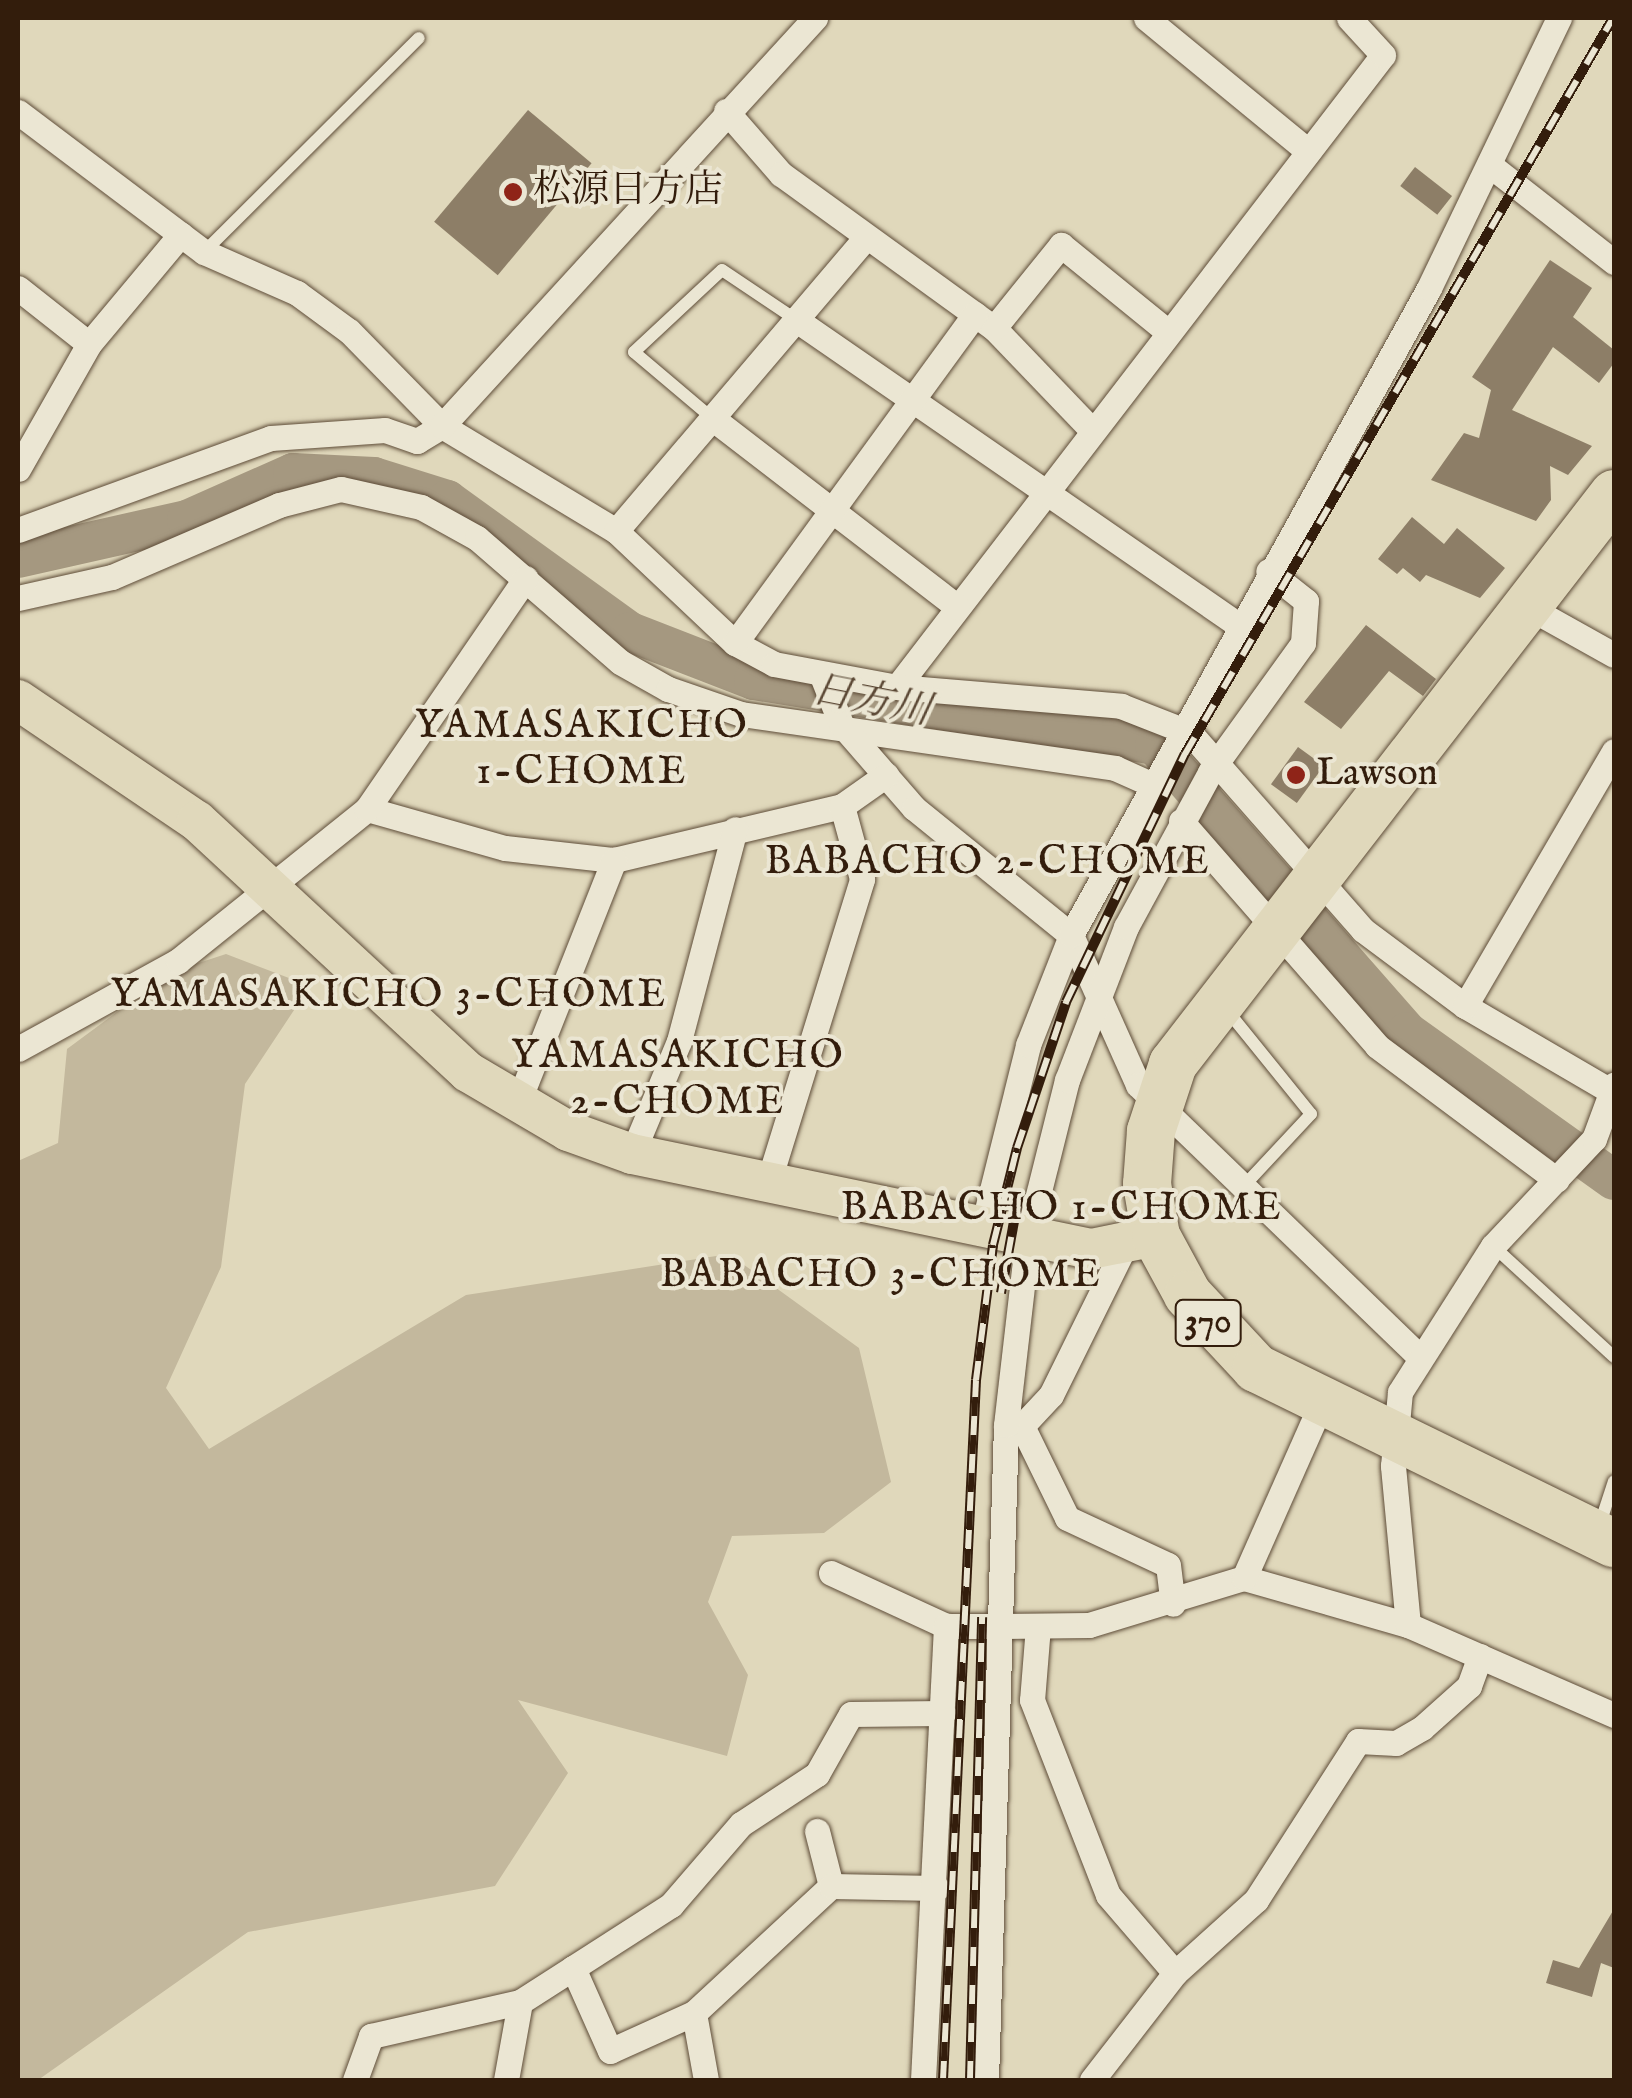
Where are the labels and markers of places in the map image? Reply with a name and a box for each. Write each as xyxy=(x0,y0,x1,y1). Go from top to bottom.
place label: 松源日方店 xyxy=(533,169,723,215)
marker: 松源日方店 xyxy=(502,181,524,203)
place label: Lawson xyxy=(1316,752,1438,798)
marker: Lawson xyxy=(1285,764,1307,786)

